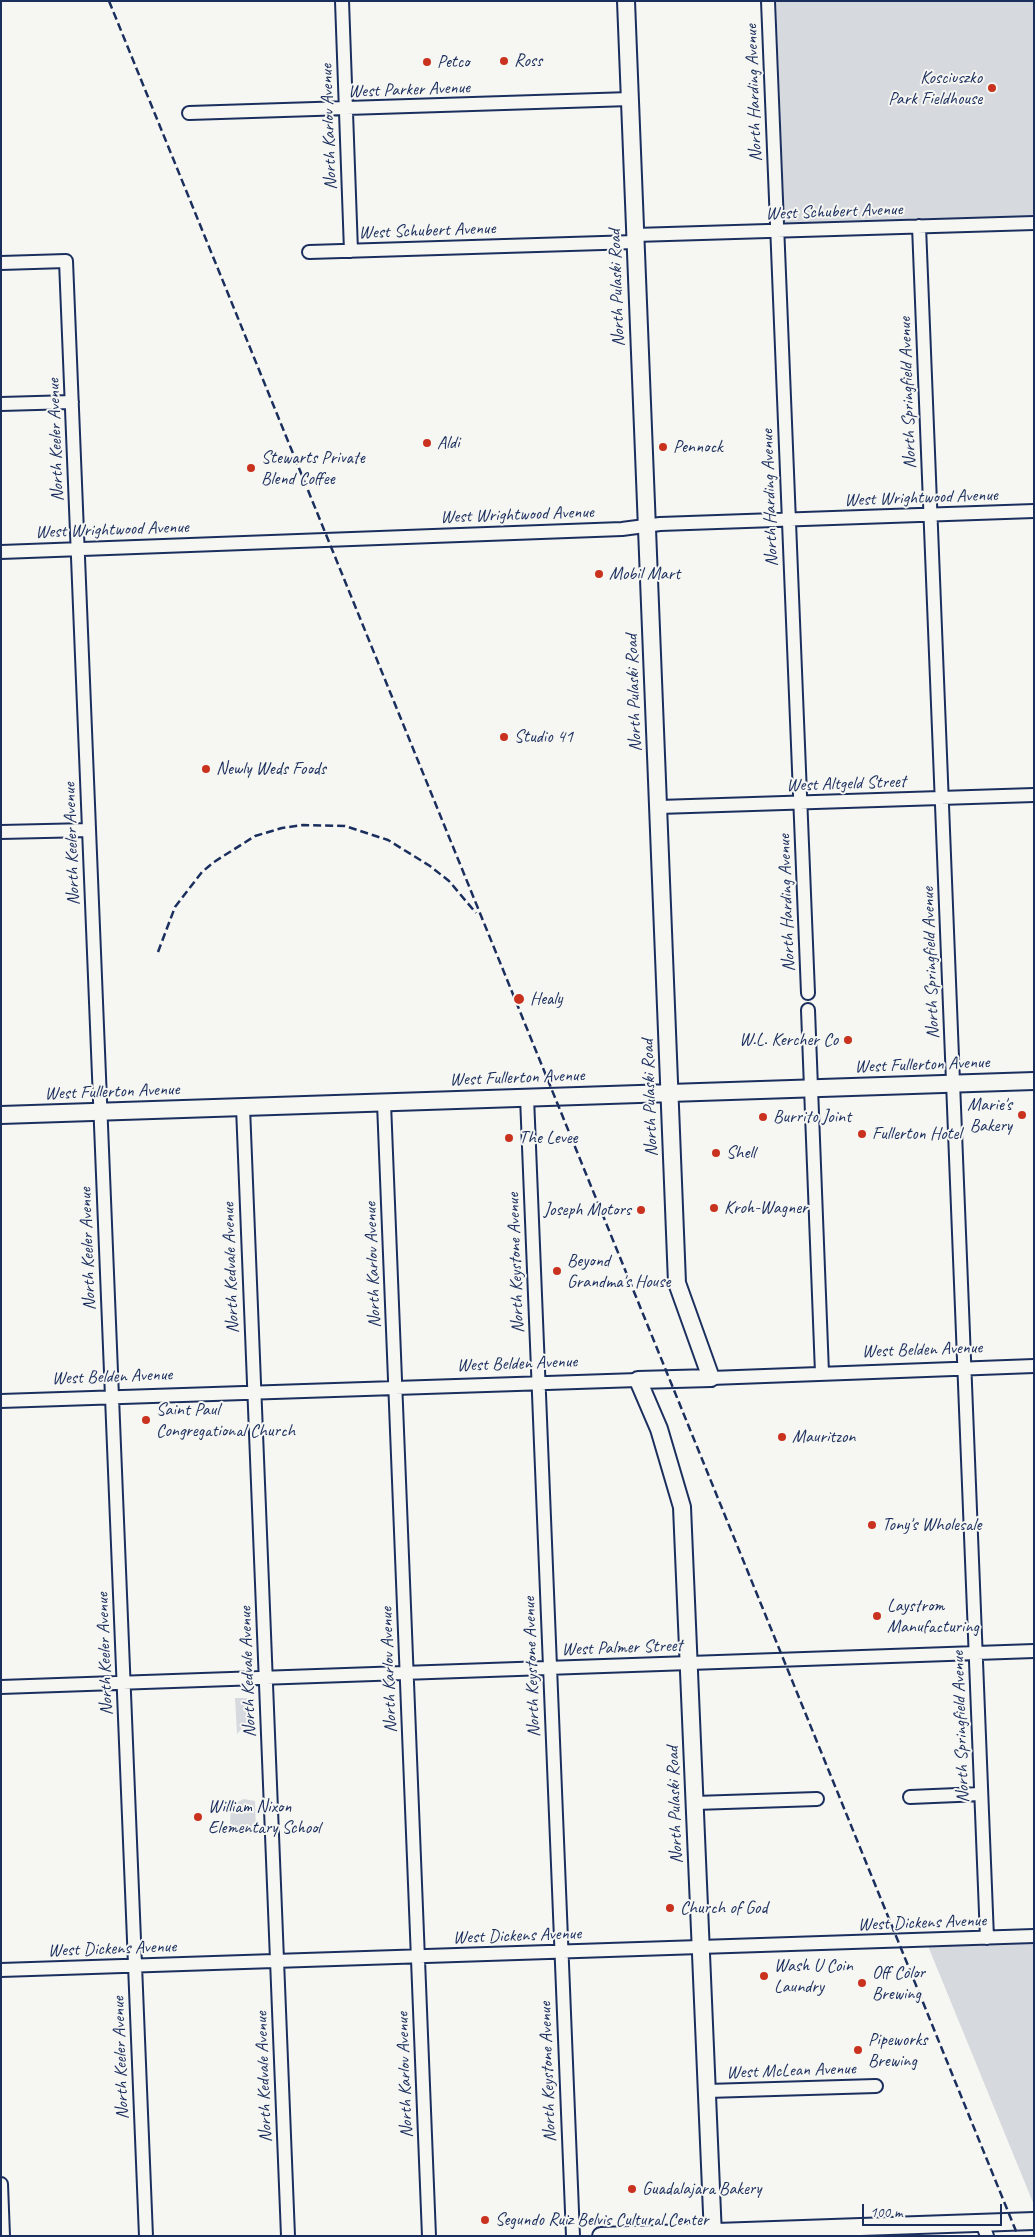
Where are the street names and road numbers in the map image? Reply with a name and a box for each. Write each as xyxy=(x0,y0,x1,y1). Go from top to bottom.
street label: North Harding Avenue xyxy=(741,24,767,162)
street label: North Karlov Avenue xyxy=(316,64,342,190)
street label: West Parker Avenue xyxy=(348,77,470,103)
street label: West Schubert Avenue xyxy=(765,199,903,225)
street label: West Schubert Avenue xyxy=(358,218,496,244)
street label: North Pulaski Road xyxy=(604,229,630,347)
street label: North Springfield Avenue xyxy=(895,317,921,469)
street label: North Keeler Avenue xyxy=(43,378,69,502)
street label: North Harding Avenue xyxy=(757,429,783,567)
street label: West Wrightwood Avenue xyxy=(844,485,998,511)
street label: West Wrightwood Avenue xyxy=(440,502,594,528)
street label: West Wrightwood Avenue xyxy=(35,517,189,543)
street label: North Pulaski Road xyxy=(621,634,647,752)
street label: West Altgeld Street xyxy=(786,771,906,797)
street label: North Keeler Avenue xyxy=(59,782,85,906)
street label: North Harding Avenue xyxy=(774,834,800,972)
street label: North Springfield Avenue xyxy=(918,887,944,1039)
street label: North Pulaski Road xyxy=(637,1039,663,1157)
street label: West Fullerton Avenue xyxy=(854,1052,990,1078)
street label: West Fullerton Avenue xyxy=(449,1065,585,1091)
street label: West Fullerton Avenue xyxy=(44,1079,180,1105)
street label: North Keeler Avenue xyxy=(75,1187,101,1311)
street label: North Keystone Avenue xyxy=(503,1192,529,1334)
street label: North Kedvale Avenue xyxy=(218,1202,244,1334)
street label: North Karlov Avenue xyxy=(360,1202,386,1328)
street label: West Belden Avenue xyxy=(861,1337,983,1363)
street label: West Belden Avenue xyxy=(456,1351,578,1377)
street label: West Belden Avenue xyxy=(51,1364,173,1390)
street label: North Keeler Avenue xyxy=(92,1592,118,1716)
street label: North Keystone Avenue xyxy=(519,1596,545,1738)
street label: North Kedvale Avenue xyxy=(235,1606,261,1738)
street label: North Karlov Avenue xyxy=(376,1607,402,1733)
street label: West Palmer Street xyxy=(561,1635,683,1661)
street label: North Springfield Avenue xyxy=(948,1651,974,1803)
street label: North Pulaski Road xyxy=(662,1746,688,1864)
street label: West Dickens Avenue xyxy=(858,1910,986,1936)
street label: West Dickens Avenue xyxy=(453,1923,581,1949)
street label: West Dickens Avenue xyxy=(48,1936,176,1962)
street label: North Keeler Avenue xyxy=(108,1996,134,2120)
street label: North Keystone Avenue xyxy=(535,2001,561,2143)
street label: North Kedvale Avenue xyxy=(251,2011,277,2143)
street label: North Karlov Avenue xyxy=(392,2012,418,2138)
street label: West McLean Avenue xyxy=(726,2058,856,2084)

